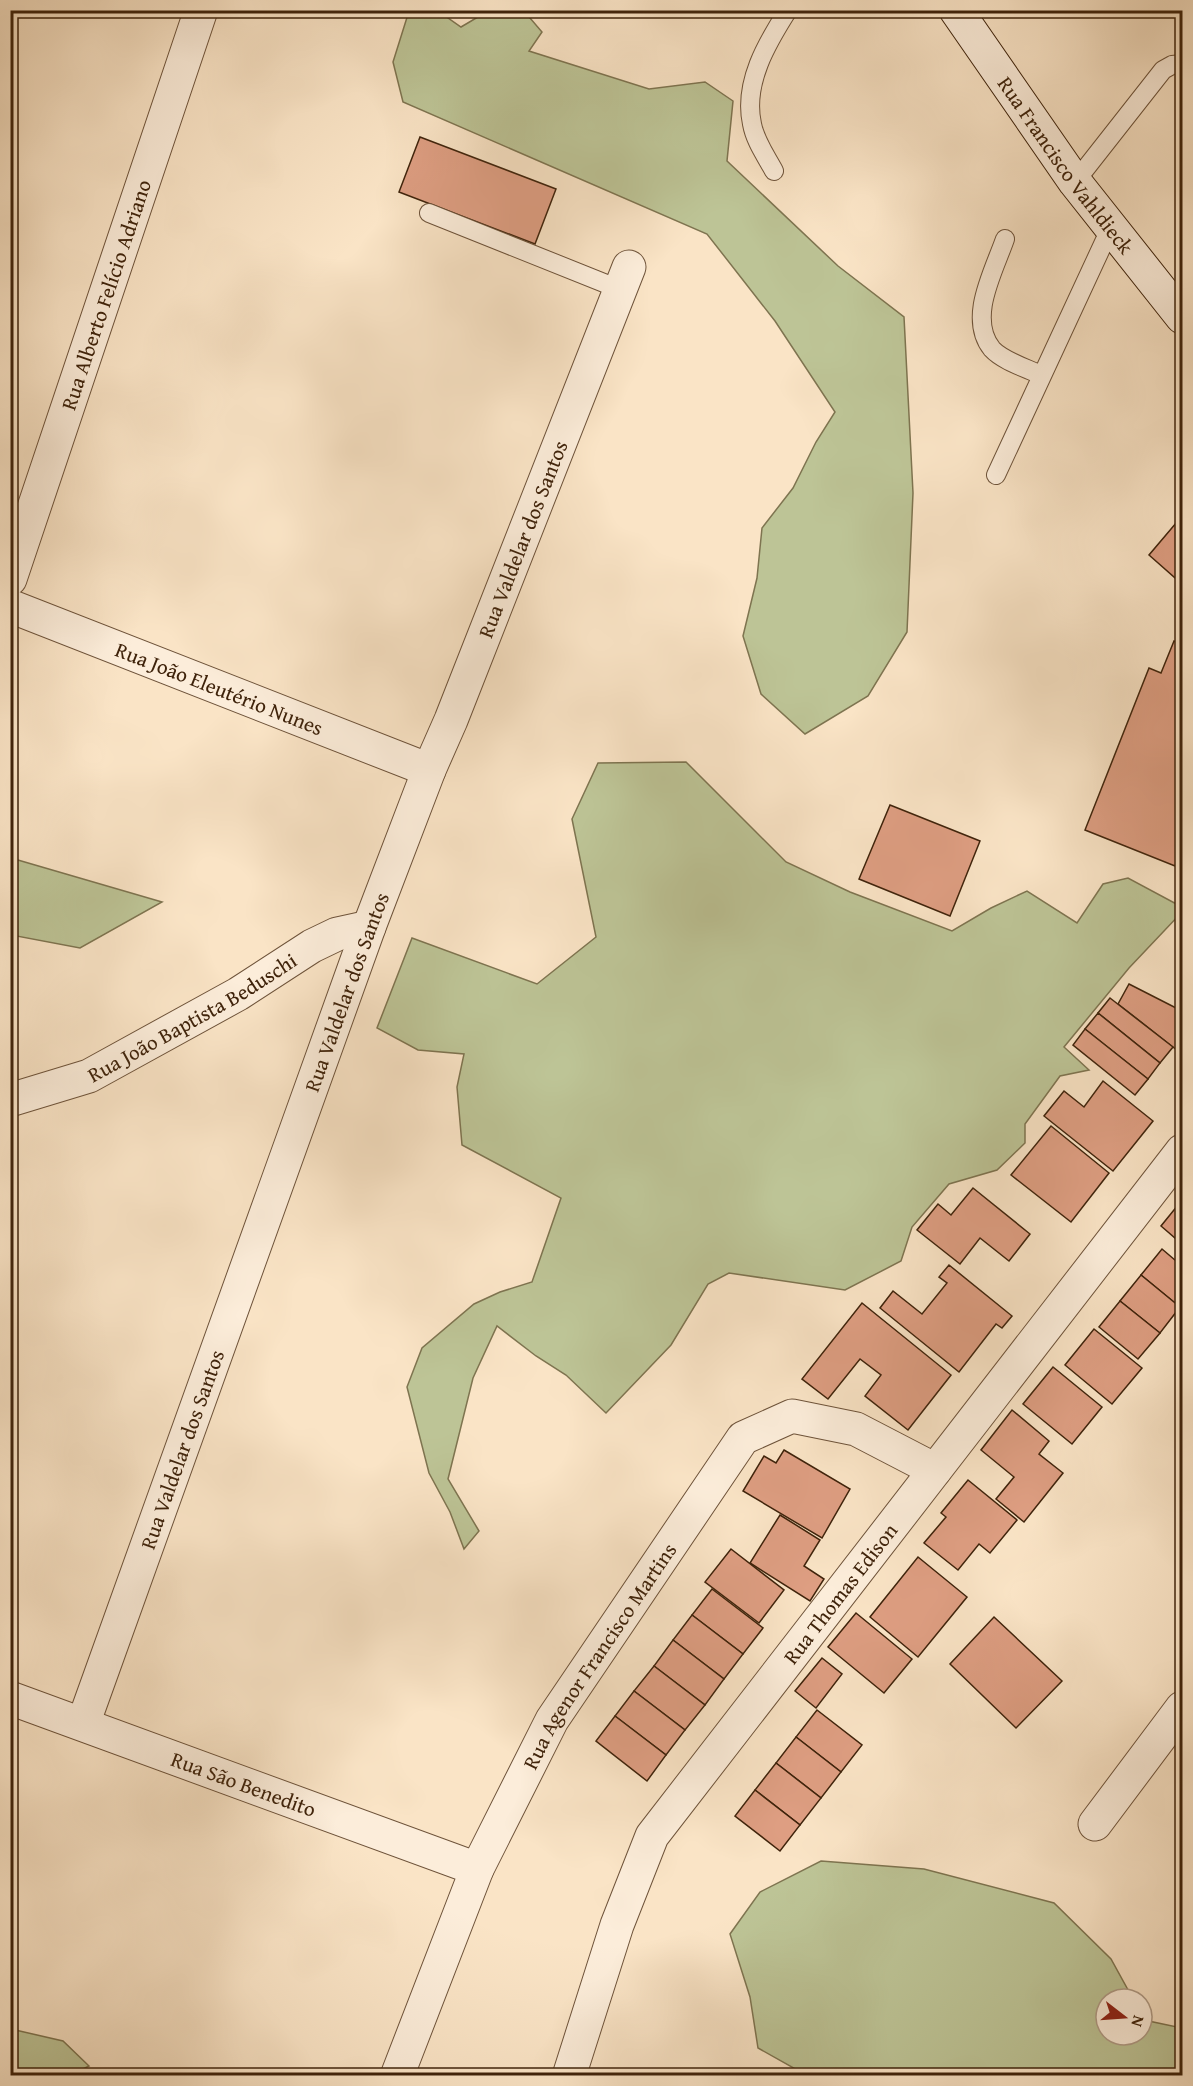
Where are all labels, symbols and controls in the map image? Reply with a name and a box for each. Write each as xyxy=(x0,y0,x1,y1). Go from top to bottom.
street label: Rua Francisco Vahldieck xyxy=(991,70,1142,261)
street label: Rua Alberto Felício Adriano xyxy=(52,175,159,414)
street label: Rua Valdelar dos Santos xyxy=(469,436,575,642)
street label: Rua João Eleutério Nunes xyxy=(111,633,328,743)
street label: Rua Valdelar dos Santos xyxy=(296,888,396,1096)
street label: Rua João Baptista Beduschi xyxy=(82,945,303,1090)
street label: Rua Valdelar dos Santos xyxy=(132,1345,232,1553)
street label: Rua Thomas Edison xyxy=(775,1516,905,1670)
street label: Rua Agenor Francisco Martins xyxy=(514,1536,684,1774)
street label: Rua São Benedito xyxy=(167,1743,321,1824)
north arrow xyxy=(1094,1987,1154,2047)
text: N xyxy=(1125,2013,1151,2030)

